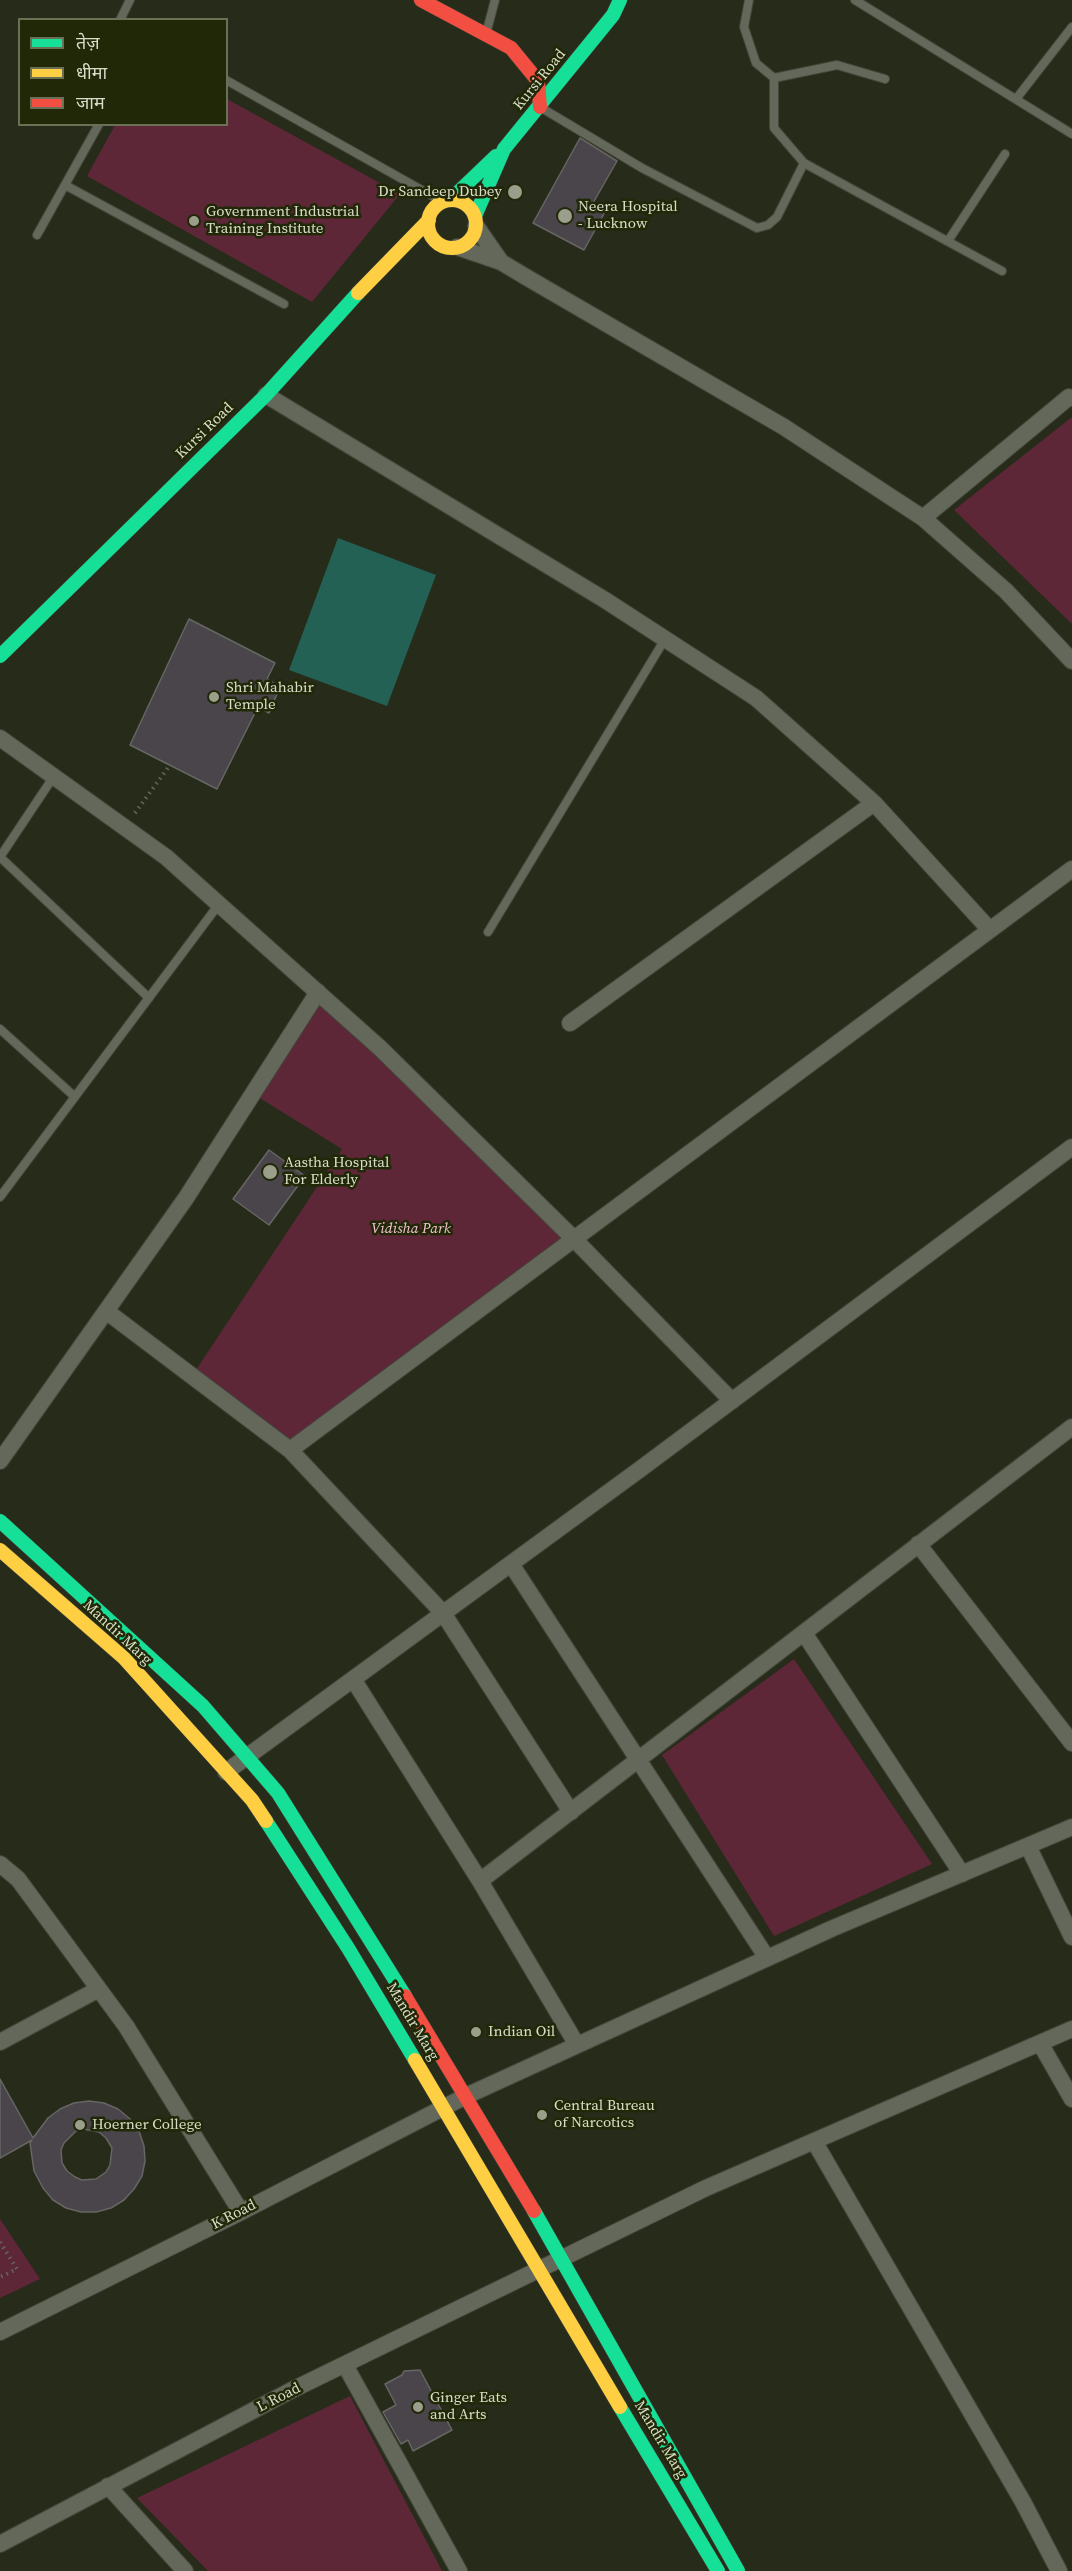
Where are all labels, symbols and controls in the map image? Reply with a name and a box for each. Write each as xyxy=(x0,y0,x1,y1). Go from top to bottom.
legend xyxy=(18,18,228,126)
text: तेज़ xyxy=(76,30,100,55)
street label: Kursi Road xyxy=(510,46,570,114)
text: धीमा xyxy=(76,60,107,85)
text: जाम xyxy=(76,90,105,115)
place label: Dr Sandeep Dubey xyxy=(378,183,502,201)
marker: Dr Sandeep Dubey xyxy=(506,183,524,201)
place label: Neera Hospital - Lucknow xyxy=(578,198,678,233)
place label: Government Industrial Training Institute xyxy=(206,203,359,238)
marker: Neera Hospital - Lucknow xyxy=(556,207,574,225)
marker: Government Industrial Training Institute xyxy=(187,214,201,228)
street label: Kursi Road xyxy=(172,399,238,463)
place label: Shri Mahabir Temple xyxy=(226,679,314,714)
marker: Shri Mahabir Temple xyxy=(207,690,221,704)
place label: Aastha Hospital For Elderly xyxy=(284,1154,389,1189)
marker: Aastha Hospital For Elderly xyxy=(261,1163,279,1181)
park label: Vidisha Park xyxy=(371,1220,451,1238)
street label: Mandir Marg xyxy=(79,1597,155,1669)
street label: Mandir Marg xyxy=(382,1980,442,2064)
place label: Indian Oil xyxy=(488,2023,555,2041)
marker: Indian Oil xyxy=(469,2025,483,2039)
place label: Central Bureau of Narcotics xyxy=(554,2097,655,2132)
marker: Central Bureau of Narcotics xyxy=(535,2108,549,2122)
place label: Hoerner College xyxy=(92,2116,202,2134)
marker: Hoerner College xyxy=(73,2118,87,2132)
street label: K Road xyxy=(209,2196,259,2234)
street label: L Road xyxy=(254,2379,304,2417)
place label: Ginger Eats and Arts xyxy=(430,2389,507,2424)
street label: Mandir Marg xyxy=(630,2398,690,2482)
marker: Ginger Eats and Arts xyxy=(411,2400,425,2414)

